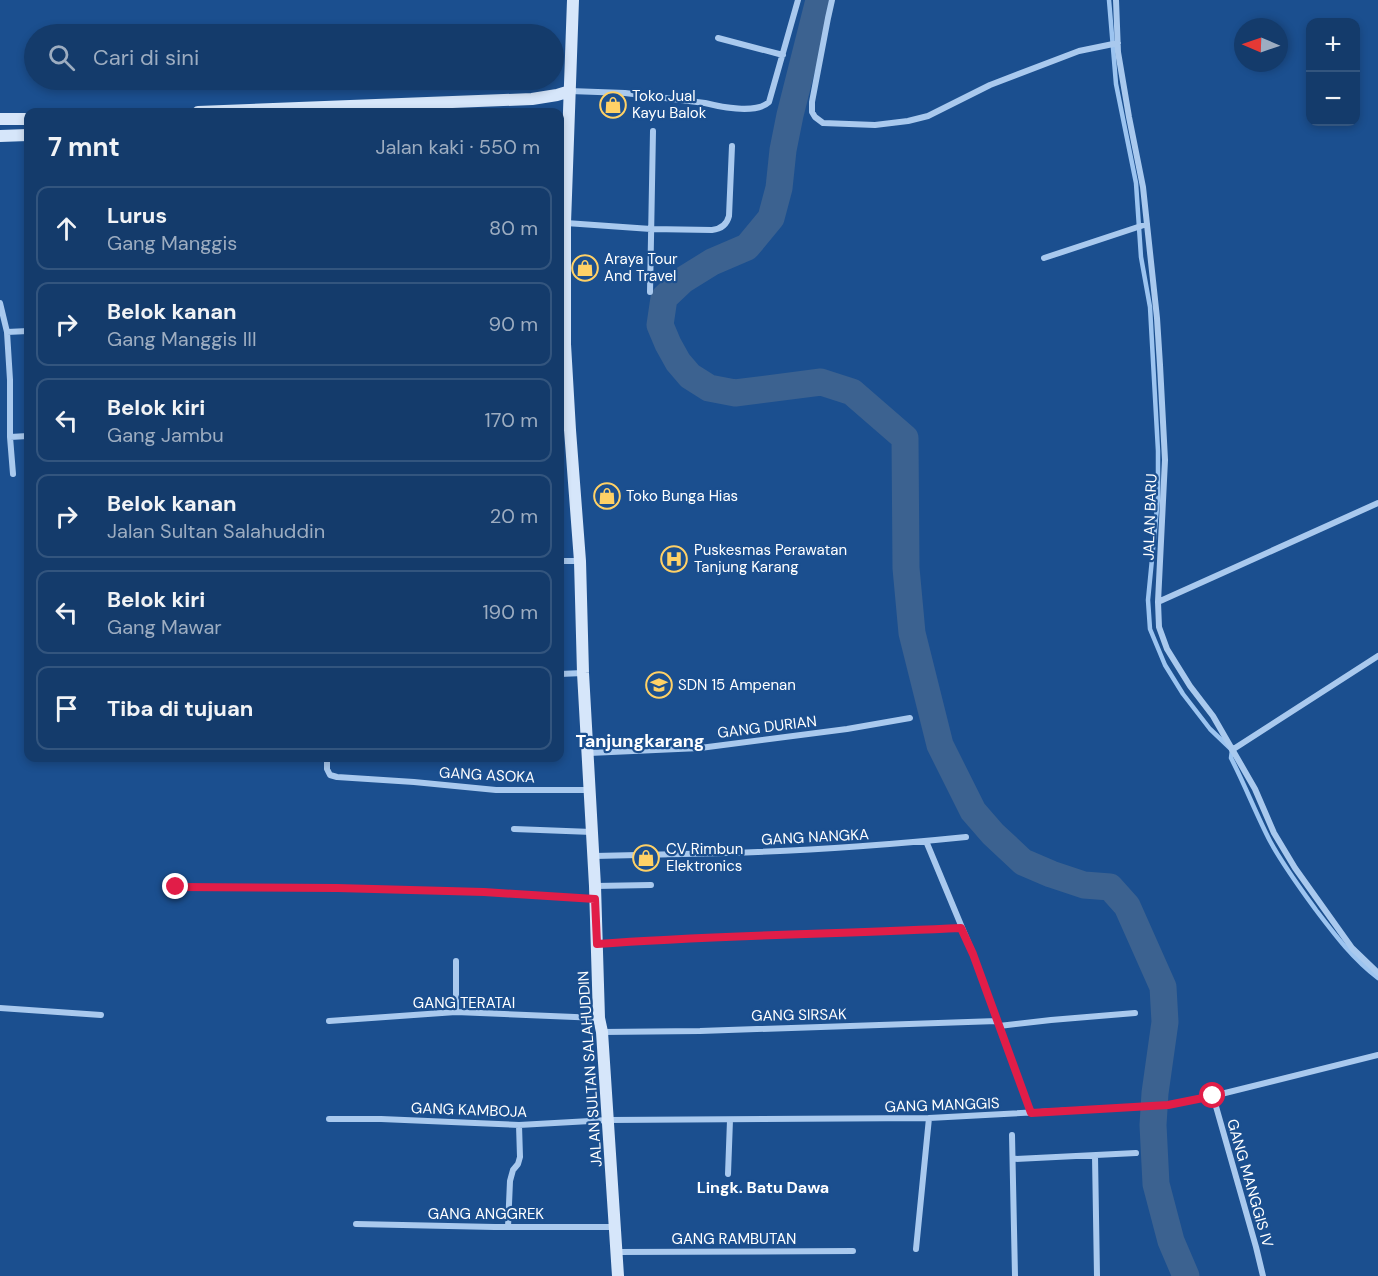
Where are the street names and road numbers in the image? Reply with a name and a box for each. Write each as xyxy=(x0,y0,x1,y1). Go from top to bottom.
street label: JALAN BARU xyxy=(1138,473,1162,561)
street label: GANG DURIAN xyxy=(716,711,818,743)
street label: GANG ASOKA xyxy=(439,763,536,788)
street label: GANG NANGKA xyxy=(761,824,869,850)
street label: JALAN SULTAN SALAHUDDIN xyxy=(573,970,607,1168)
street label: GANG TERATAI xyxy=(413,993,515,1013)
street label: GANG SIRSAK xyxy=(751,1004,847,1026)
street label: GANG MANGGIS xyxy=(884,1093,1000,1117)
street label: GANG KAMBOJA xyxy=(411,1098,527,1122)
street label: GANG MANGGIS IV xyxy=(1222,1117,1278,1249)
street label: GANG ANGGREK xyxy=(428,1204,544,1224)
street label: GANG RAMBUTAN xyxy=(672,1229,796,1249)

